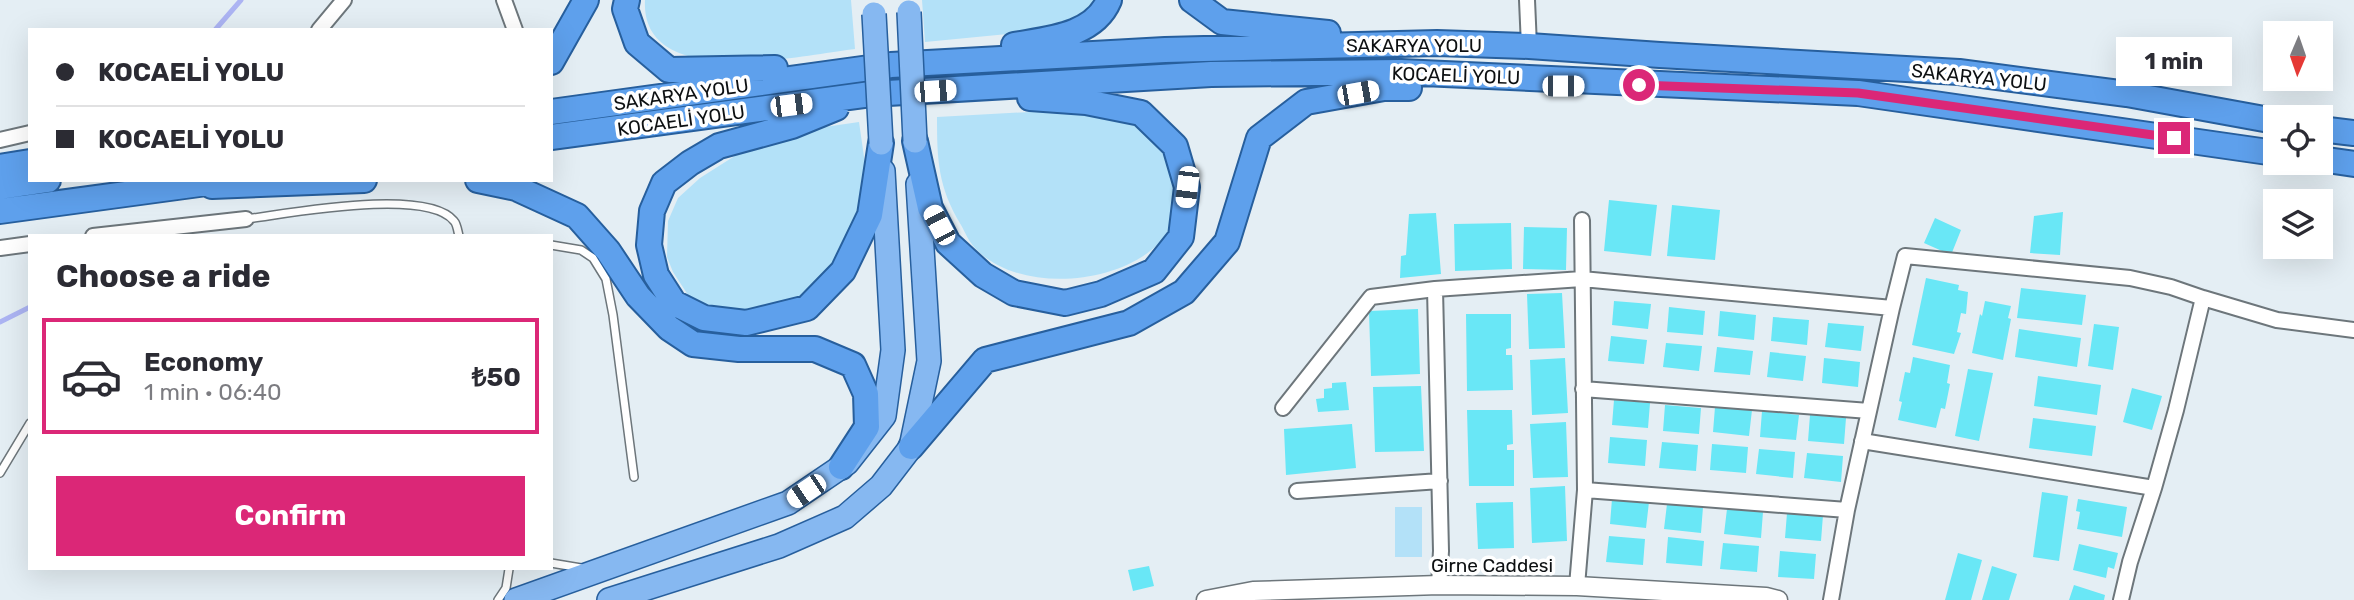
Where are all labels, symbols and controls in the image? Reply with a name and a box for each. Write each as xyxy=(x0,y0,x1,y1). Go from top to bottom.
north arrow xyxy=(2263,21,2333,91)
map controls xyxy=(2263,21,2333,259)
street label: SAKARYA YOLU xyxy=(1346,34,1482,57)
callout: 1 min xyxy=(2116,37,2232,86)
text: 1 min xyxy=(2145,47,2203,75)
text: KOCAELİ YOLU xyxy=(98,57,284,88)
street label: SAKARYA YOLU xyxy=(1910,59,2048,96)
street label: KOCAELİ YOLU xyxy=(1391,62,1521,89)
route start xyxy=(1623,69,1655,101)
street label: SAKARYA YOLU xyxy=(612,74,750,115)
car xyxy=(1543,76,1585,97)
car xyxy=(914,79,957,103)
car xyxy=(1336,79,1381,107)
car xyxy=(769,92,814,118)
street label: KOCAELİ YOLU xyxy=(616,100,746,141)
button: locate xyxy=(2263,105,2333,175)
route end xyxy=(2158,122,2190,154)
text: KOCAELİ YOLU xyxy=(98,124,284,155)
car xyxy=(1175,165,1200,209)
button: layers xyxy=(2263,189,2333,259)
car xyxy=(920,202,959,248)
text: Choose a ride xyxy=(56,257,270,295)
icon: car xyxy=(60,345,123,408)
text: Economy xyxy=(144,347,263,378)
text: ₺50 xyxy=(472,362,521,393)
text: 1 min · 06:40 xyxy=(144,378,282,406)
car xyxy=(783,471,830,511)
button: Confirm xyxy=(56,476,525,556)
street label: Girne Caddesi xyxy=(1431,554,1553,577)

